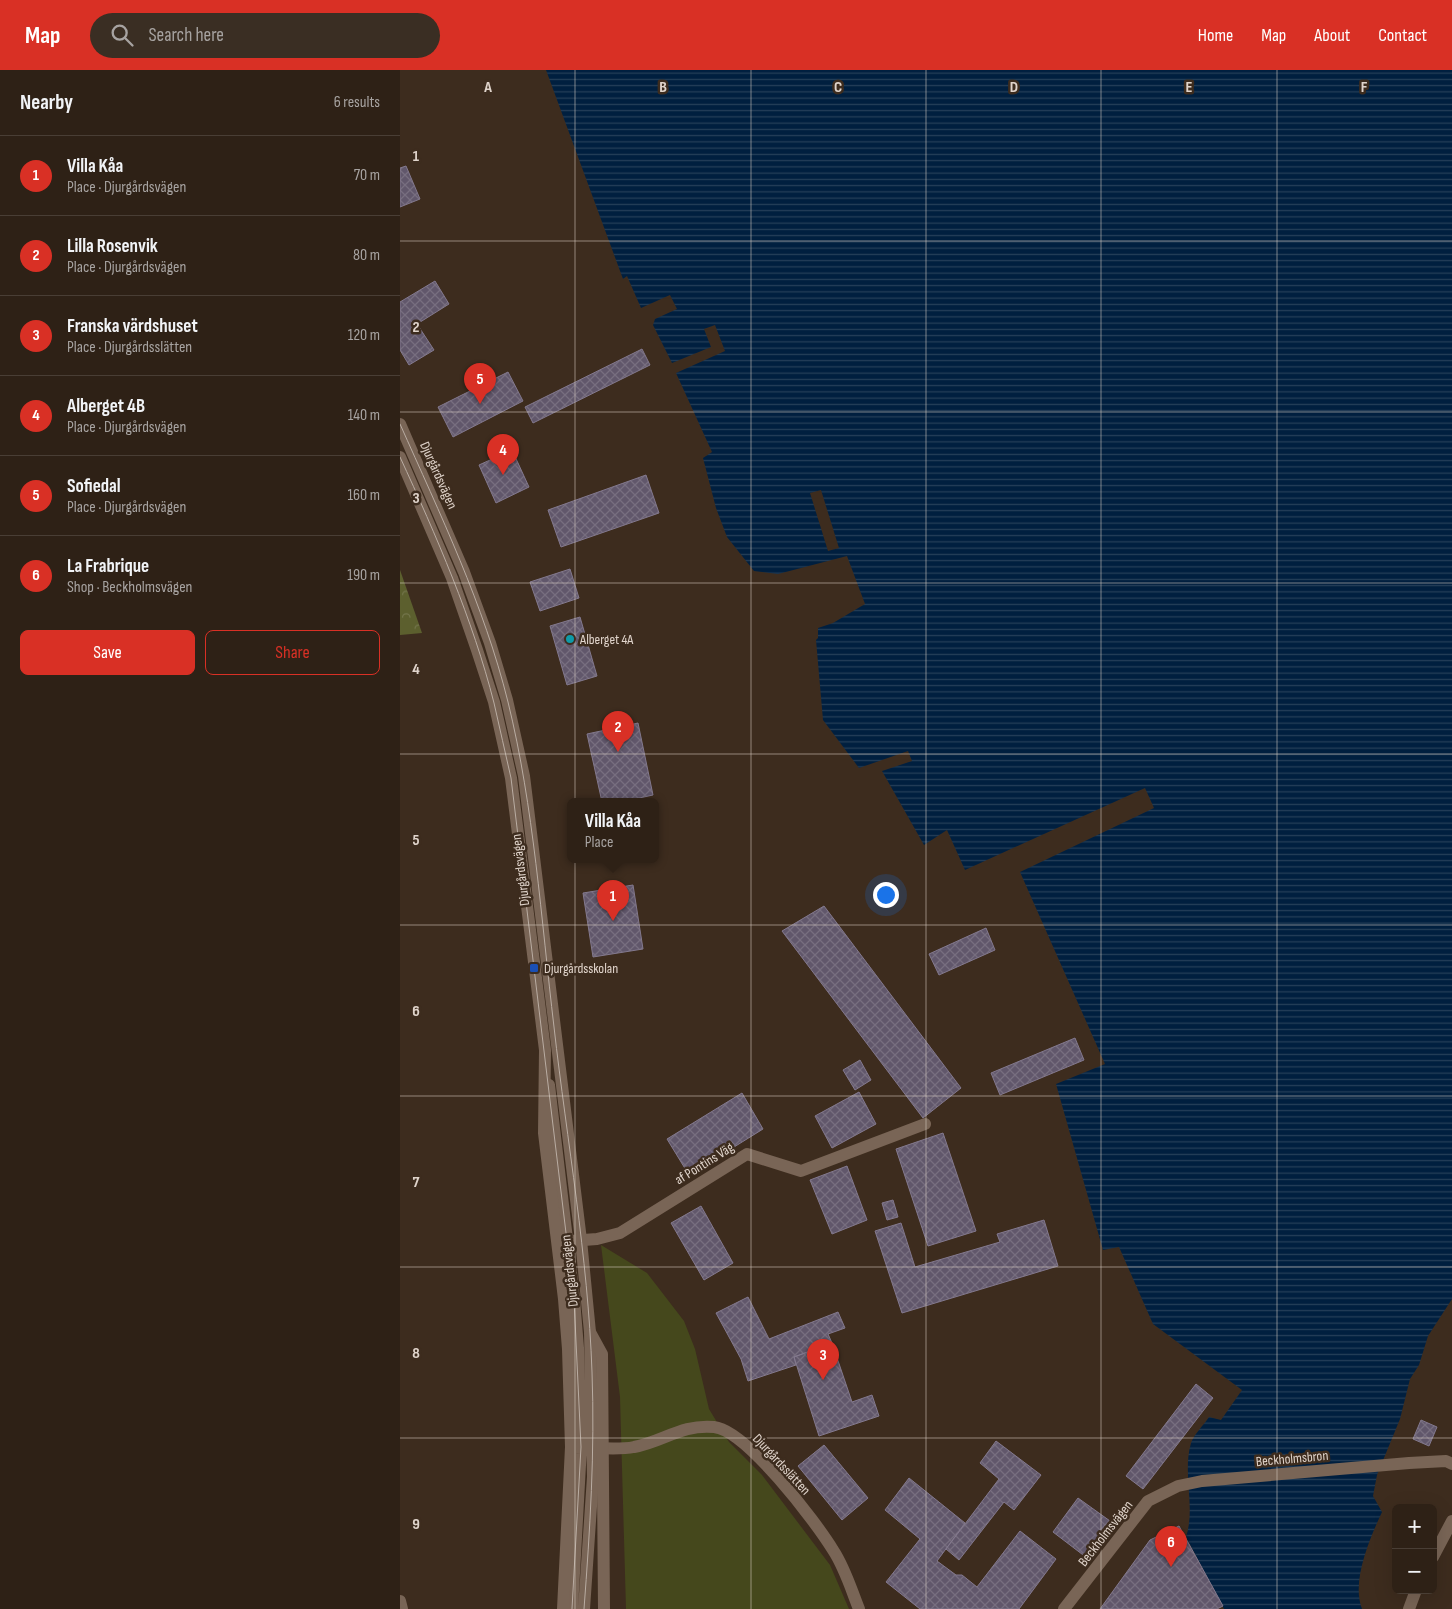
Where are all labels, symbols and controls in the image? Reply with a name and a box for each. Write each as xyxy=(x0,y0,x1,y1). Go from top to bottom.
search box xyxy=(90,13,440,58)
text: Map xyxy=(25,21,60,50)
icon: search xyxy=(108,21,136,49)
text: Search here xyxy=(148,24,224,47)
text: Home xyxy=(1198,25,1233,46)
text: Map xyxy=(1261,25,1286,46)
text: About xyxy=(1314,25,1350,46)
text: Contact xyxy=(1378,25,1427,46)
text: A xyxy=(483,78,492,97)
text: B xyxy=(659,78,667,97)
text: C xyxy=(834,78,842,97)
text: D xyxy=(1010,78,1018,97)
text: E xyxy=(1186,78,1193,97)
text: F xyxy=(1361,78,1368,97)
text: Nearby xyxy=(20,90,73,115)
text: 6 results xyxy=(334,93,380,112)
text: 1 xyxy=(413,147,420,166)
text: Villa Kåa xyxy=(67,155,123,178)
text: 1 xyxy=(33,166,39,185)
text: 70 m xyxy=(354,166,380,185)
text: Place · Djurgårdsvägen xyxy=(67,178,186,197)
text: Lilla Rosenvik xyxy=(67,235,158,258)
text: 2 xyxy=(32,246,40,265)
text: 80 m xyxy=(353,246,380,265)
text: Place · Djurgårdsvägen xyxy=(67,258,186,277)
text: Franska värdshuset xyxy=(67,315,198,338)
text: 2 xyxy=(412,318,420,337)
text: 3 xyxy=(32,326,40,345)
text: 120 m xyxy=(348,326,380,345)
text: Place · Djurgårdsslätten xyxy=(67,338,192,357)
pin: 5 xyxy=(464,363,496,404)
text: Alberget 4B xyxy=(67,395,145,418)
text: 4 xyxy=(32,406,40,425)
text: 140 m xyxy=(348,406,380,425)
text: Place · Djurgårdsvägen xyxy=(67,418,186,437)
pin: 4 xyxy=(487,434,519,475)
street label: Djurgårdsvägen xyxy=(416,439,461,512)
text: Sofiedal xyxy=(67,475,121,498)
text: 5 xyxy=(32,486,40,505)
text: 160 m xyxy=(347,486,380,505)
text: 3 xyxy=(412,489,420,508)
text: Place · Djurgårdsvägen xyxy=(67,498,186,517)
text: La Frabrique xyxy=(67,555,149,578)
text: 6 xyxy=(32,566,40,585)
text: 190 m xyxy=(347,566,380,585)
text: Shop · Beckholmsvägen xyxy=(67,578,192,597)
button: Save xyxy=(20,630,195,675)
button: Share xyxy=(205,630,380,675)
place label: Alberget 4A xyxy=(579,631,634,648)
marker: Alberget 4A xyxy=(564,633,576,645)
text: 4 xyxy=(412,660,420,679)
pin: 2 xyxy=(602,711,634,752)
popup xyxy=(567,798,659,863)
text: Villa Kåa xyxy=(585,810,641,833)
text: 5 xyxy=(412,831,420,850)
street label: Djurgårdsvägen xyxy=(508,833,533,907)
text: Place xyxy=(585,833,613,852)
pin: 1 xyxy=(597,880,629,921)
your location xyxy=(873,882,899,908)
place label: Djurgårdsskolan xyxy=(544,960,618,977)
marker: Djurgårdsskolan xyxy=(528,962,540,974)
text: 6 xyxy=(412,1002,420,1021)
street label: af Pontins Väg xyxy=(672,1138,737,1188)
text: 7 xyxy=(413,1173,420,1192)
street label: Djurgårdsvägen xyxy=(557,1234,582,1308)
pin: 3 xyxy=(807,1339,839,1380)
text: 8 xyxy=(412,1344,420,1363)
street label: Djurgårdsslätten xyxy=(749,1430,814,1498)
street label: Beckholmsbron xyxy=(1255,1447,1329,1470)
street label: Beckholmsvägen xyxy=(1074,1497,1136,1570)
map controls xyxy=(1392,1504,1437,1594)
button: + xyxy=(1392,1504,1437,1549)
text: 9 xyxy=(412,1515,420,1534)
pin: 6 xyxy=(1155,1526,1187,1567)
button: − xyxy=(1392,1549,1437,1594)

